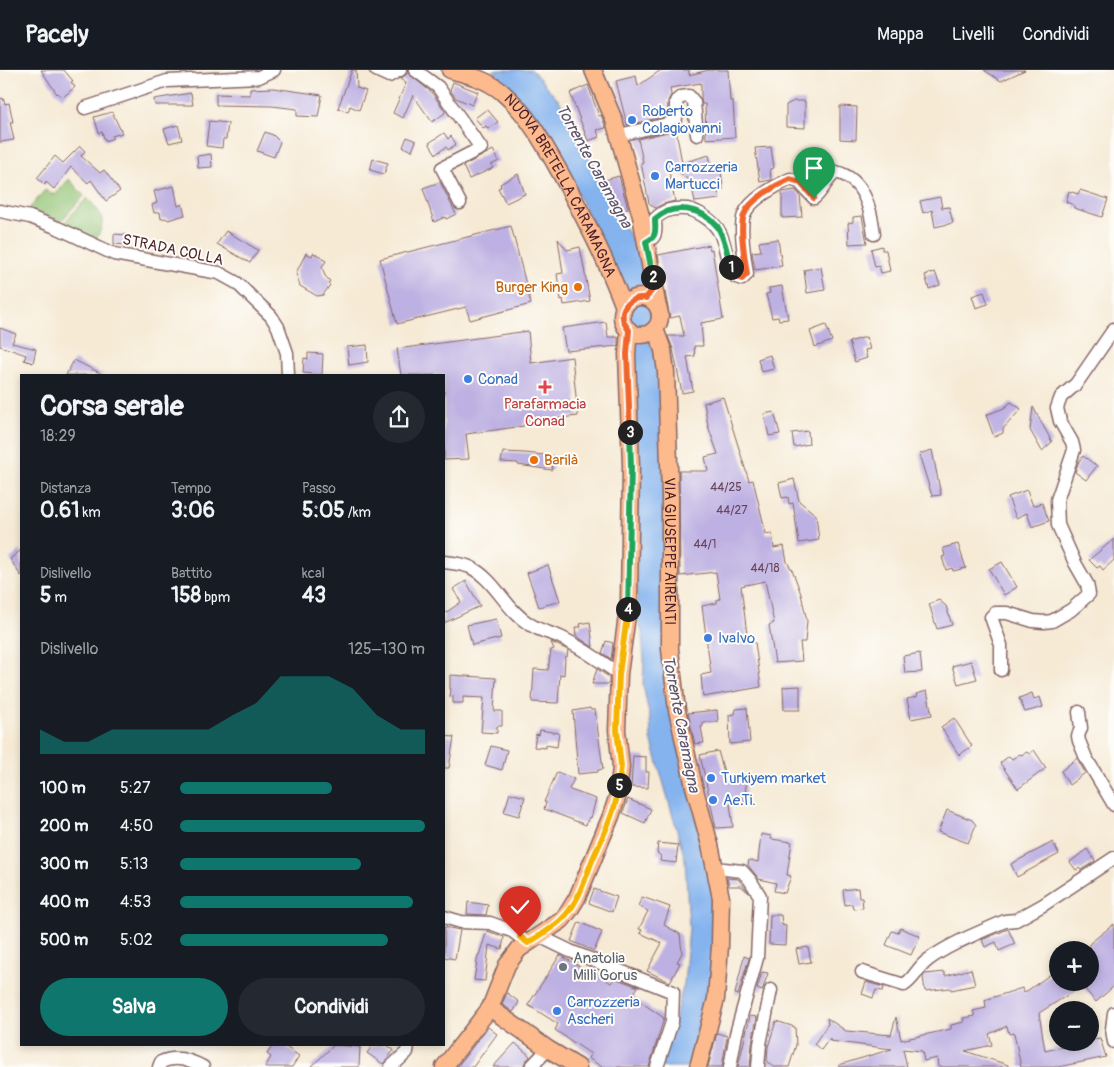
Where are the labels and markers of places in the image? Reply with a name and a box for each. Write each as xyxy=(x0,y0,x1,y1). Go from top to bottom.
place label: Roberto Colagiovanni xyxy=(642,102,721,138)
marker: Roberto Colagiovanni xyxy=(626,114,638,126)
pin xyxy=(793,147,835,198)
place label: Carrozzeria Martucci xyxy=(665,158,738,194)
marker: Carrozzeria Martucci xyxy=(649,170,661,182)
pin: 1 xyxy=(718,254,744,280)
pin: 2 xyxy=(640,264,666,290)
place label: Burger King xyxy=(495,278,568,297)
marker: Burger King xyxy=(572,281,584,293)
place label: Conad xyxy=(478,370,518,389)
marker: Conad xyxy=(462,373,474,385)
marker: Parafarmacia Conad xyxy=(539,381,551,393)
place label: Parafarmacia Conad xyxy=(504,395,586,431)
pin: 3 xyxy=(618,420,642,444)
place label: Barilà xyxy=(544,451,578,470)
marker: Barilà xyxy=(528,454,540,466)
pin: 4 xyxy=(616,596,640,622)
place label: IvaIvo xyxy=(718,629,755,648)
marker: IvaIvo xyxy=(702,632,714,644)
place label: Turkiyem market xyxy=(721,769,827,788)
pin: 5 xyxy=(606,772,632,798)
marker: Turkiyem market xyxy=(705,772,717,784)
place label: Ae.Ti. xyxy=(723,791,756,810)
marker: Ae.Ti. xyxy=(707,794,719,806)
pin xyxy=(499,886,541,937)
place label: Anatolia Milli Gorus xyxy=(573,949,637,985)
marker: Anatolia Milli Gorus xyxy=(557,961,569,973)
place label: Carrozzeria Ascheri xyxy=(567,993,640,1029)
marker: Carrozzeria Ascheri xyxy=(551,1005,563,1017)

